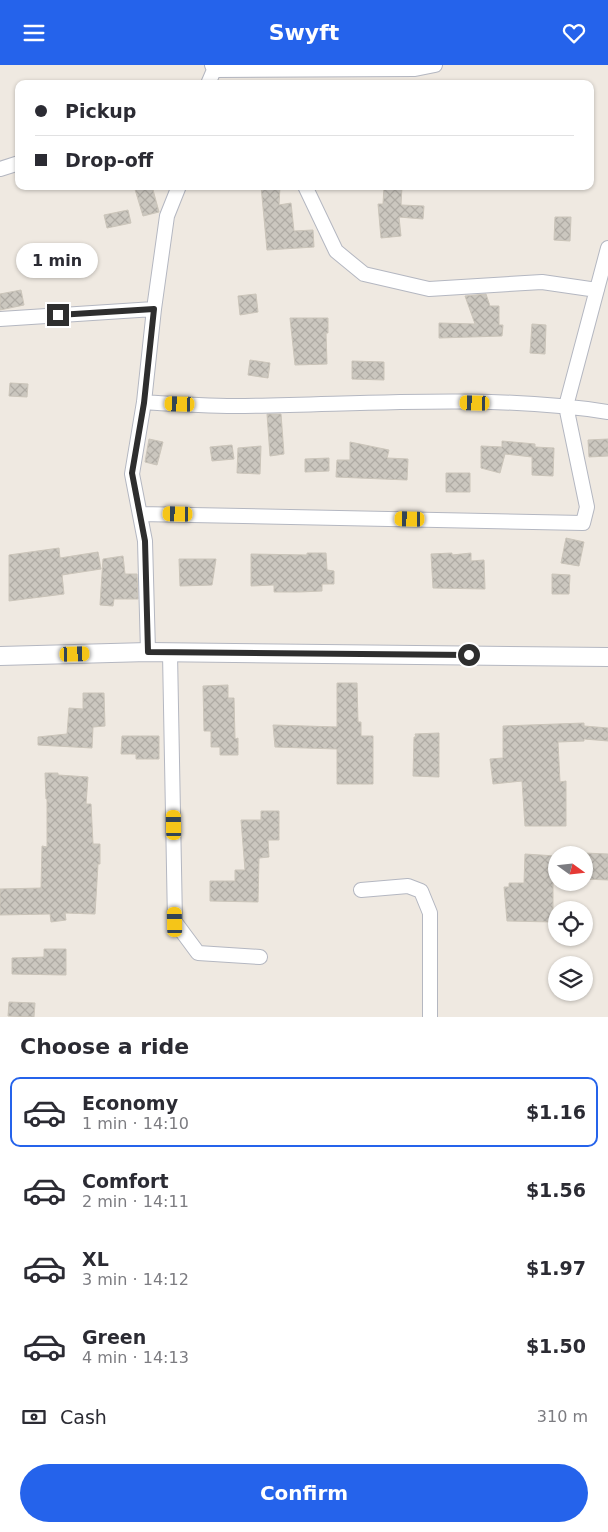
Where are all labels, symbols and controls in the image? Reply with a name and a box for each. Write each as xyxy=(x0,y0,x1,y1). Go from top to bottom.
icon: menu xyxy=(20,19,48,47)
icon: heart xyxy=(560,19,588,47)
text: Swyft xyxy=(269,20,339,45)
text: Pickup xyxy=(65,100,136,122)
text: Drop-off xyxy=(65,149,153,171)
callout: 1 min xyxy=(17,243,99,277)
text: 1 min xyxy=(32,251,82,270)
route end xyxy=(47,304,69,326)
car xyxy=(459,395,490,411)
car xyxy=(164,396,195,412)
car xyxy=(162,506,193,522)
car xyxy=(394,511,425,527)
route start xyxy=(458,644,480,666)
car xyxy=(59,646,90,662)
car xyxy=(166,810,181,840)
north arrow xyxy=(548,846,592,891)
map controls xyxy=(548,846,593,1001)
button: locate xyxy=(548,901,593,946)
car xyxy=(167,907,182,937)
button: layers xyxy=(548,956,593,1001)
text: Choose a ride xyxy=(20,1034,189,1059)
icon: car xyxy=(22,1090,67,1135)
text: Economy xyxy=(82,1092,178,1114)
text: $1.16 xyxy=(526,1101,586,1123)
text: 1 min · 14:10 xyxy=(82,1114,189,1133)
icon: car xyxy=(22,1168,67,1213)
text: Comfort xyxy=(82,1170,169,1192)
text: $1.56 xyxy=(526,1179,586,1201)
text: 2 min · 14:11 xyxy=(82,1192,189,1211)
icon: car xyxy=(22,1246,67,1291)
text: XL xyxy=(82,1248,109,1270)
text: $1.97 xyxy=(526,1257,586,1279)
text: 3 min · 14:12 xyxy=(82,1270,189,1289)
icon: car xyxy=(22,1324,67,1369)
text: Green xyxy=(82,1326,146,1348)
text: $1.50 xyxy=(526,1335,586,1357)
text: 4 min · 14:13 xyxy=(82,1348,189,1367)
icon: cash xyxy=(20,1403,48,1431)
text: Cash xyxy=(60,1406,107,1428)
text: 310 m xyxy=(537,1407,588,1426)
button: Confirm xyxy=(20,1464,588,1522)

